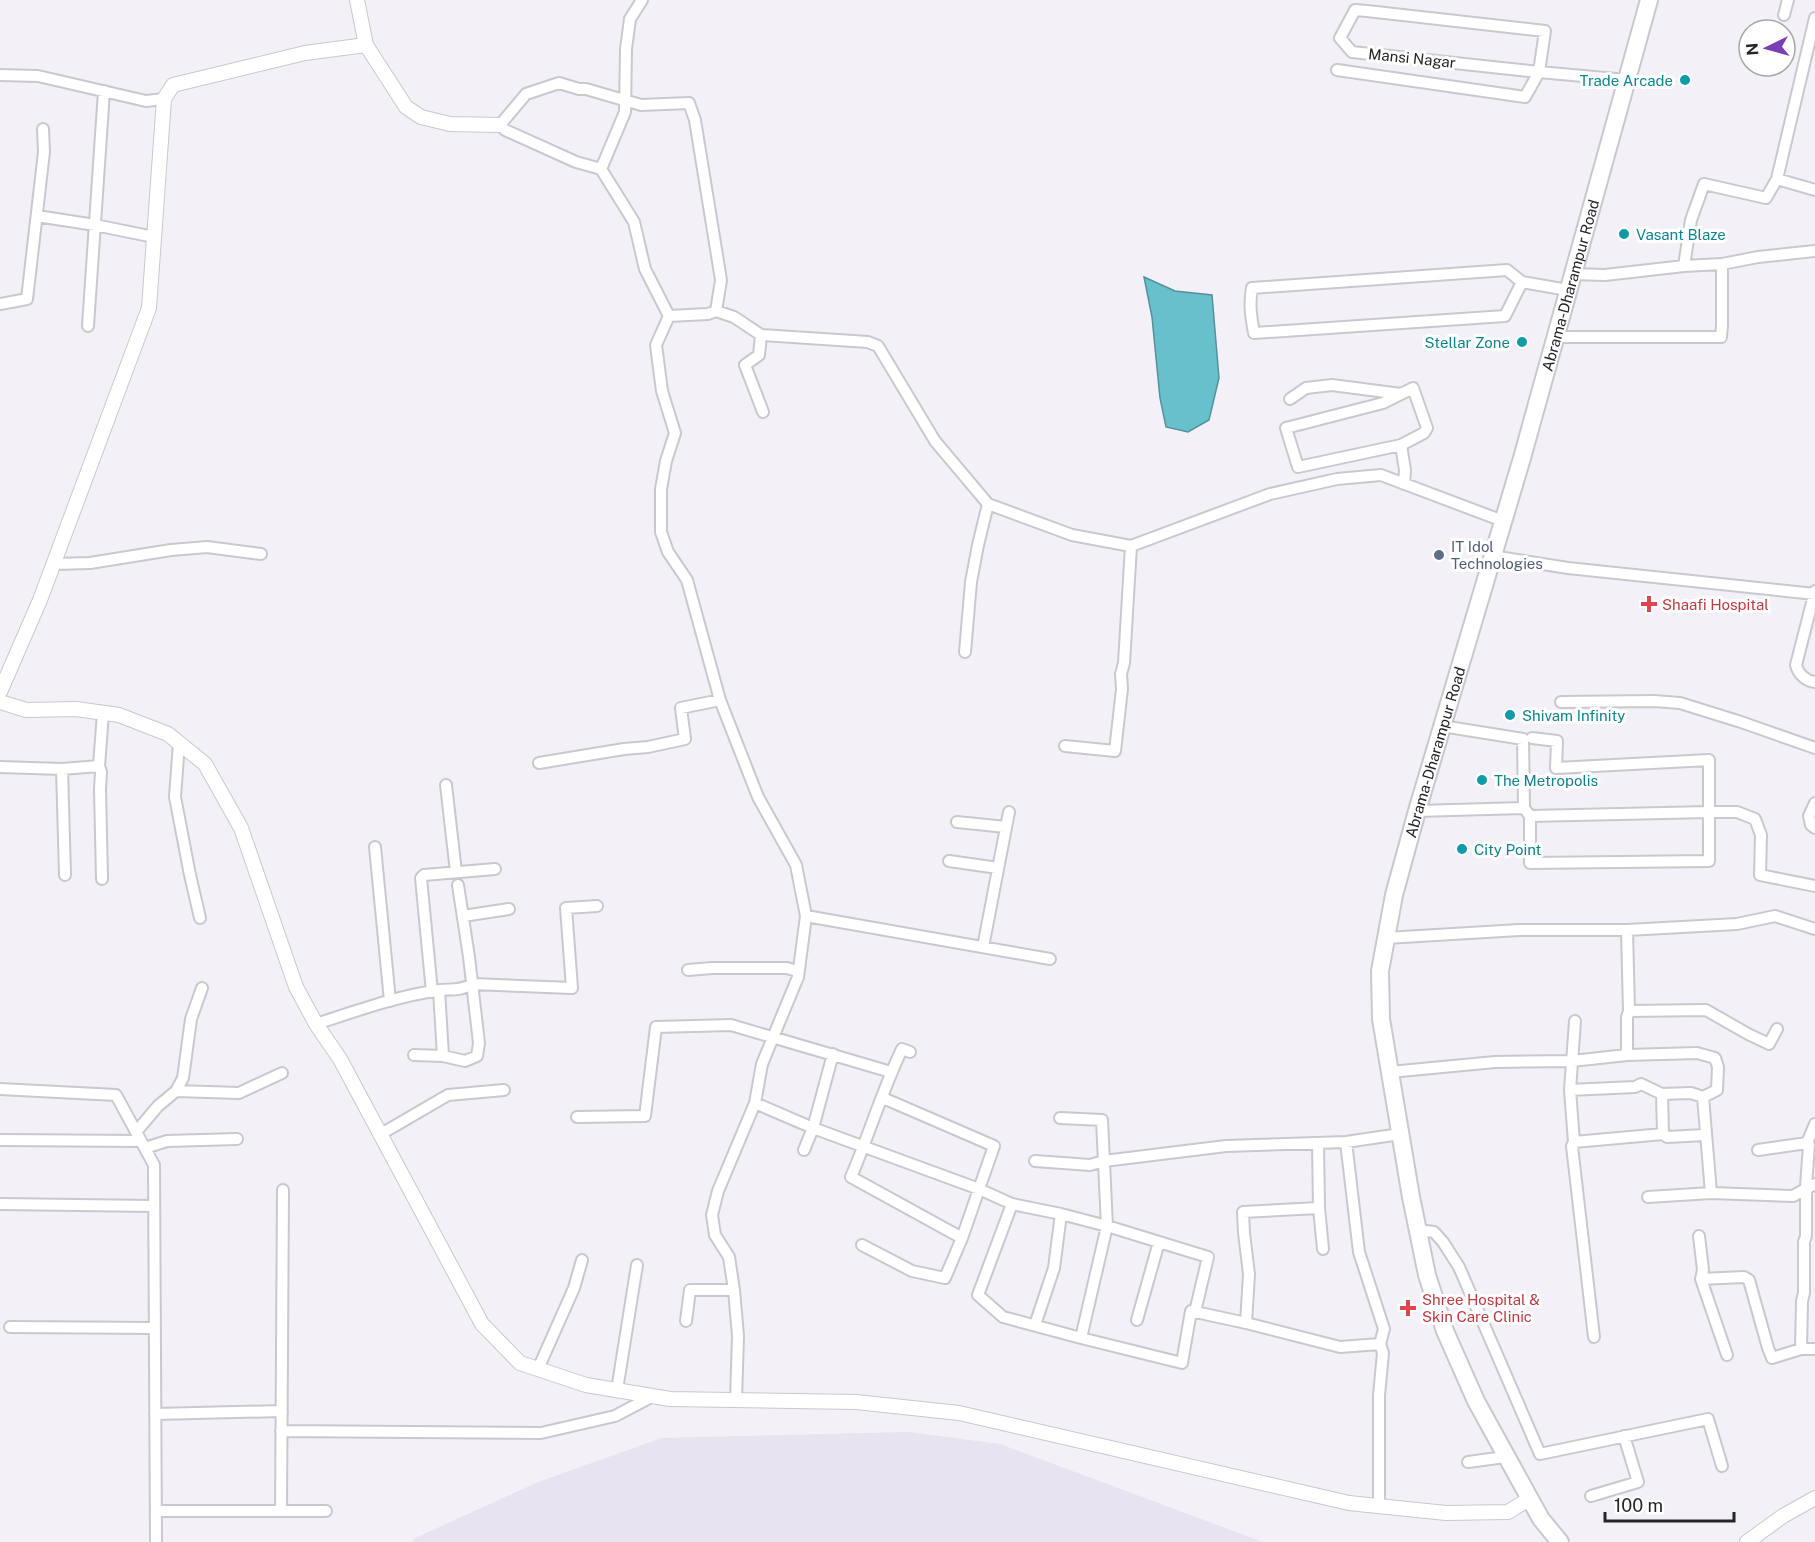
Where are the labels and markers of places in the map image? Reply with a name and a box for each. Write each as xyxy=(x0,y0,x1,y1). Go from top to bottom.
place label: Trade Arcade xyxy=(1580,72,1673,89)
marker: Trade Arcade xyxy=(1678,73,1692,87)
place label: Vasant Blaze xyxy=(1636,226,1726,243)
marker: Vasant Blaze xyxy=(1617,227,1631,241)
place label: Stellar Zone xyxy=(1425,334,1510,351)
marker: Stellar Zone xyxy=(1515,335,1529,349)
place label: IT Idol Technologies xyxy=(1451,538,1543,572)
marker: IT Idol Technologies xyxy=(1432,548,1446,562)
marker: Shaafi Hospital xyxy=(1640,595,1658,613)
place label: Shaafi Hospital xyxy=(1662,596,1769,613)
place label: Shivam Infinity xyxy=(1522,707,1625,724)
marker: Shivam Infinity xyxy=(1503,708,1517,722)
place label: The Metropolis xyxy=(1494,772,1598,789)
marker: The Metropolis xyxy=(1475,773,1489,787)
place label: City Point xyxy=(1474,841,1542,858)
marker: City Point xyxy=(1455,842,1469,856)
place label: Shree Hospital & Skin Care Clinic xyxy=(1422,1291,1540,1325)
marker: Shree Hospital & Skin Care Clinic xyxy=(1399,1299,1417,1317)

